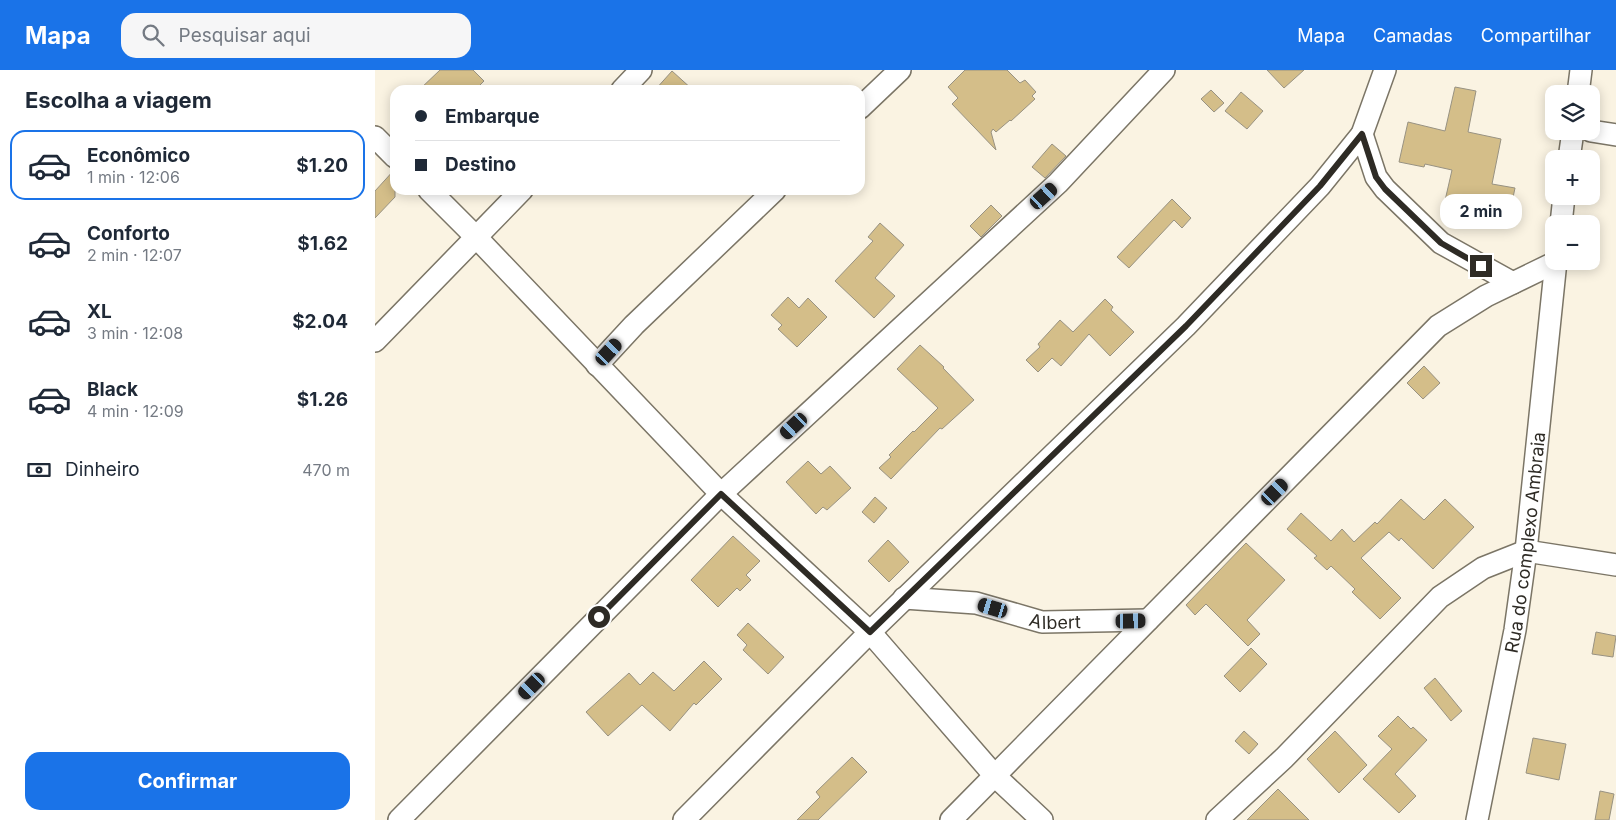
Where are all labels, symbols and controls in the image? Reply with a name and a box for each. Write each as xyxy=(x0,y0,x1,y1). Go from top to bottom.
search box xyxy=(121,13,471,58)
text: Mapa xyxy=(25,21,91,50)
icon: search xyxy=(139,21,167,49)
text: Pesquisar aqui xyxy=(179,24,311,47)
text: Mapa xyxy=(1297,25,1345,46)
text: Camadas xyxy=(1373,25,1453,46)
text: Compartilhar xyxy=(1481,25,1591,46)
map controls xyxy=(1545,85,1600,270)
button: layers xyxy=(1545,85,1600,140)
text: Escolha a viagem xyxy=(25,87,212,113)
text: Embarque xyxy=(445,105,539,128)
icon: car xyxy=(27,143,72,188)
text: Econômico xyxy=(87,144,190,167)
button: + xyxy=(1545,150,1600,205)
text: Destino xyxy=(445,153,516,176)
text: $1.20 xyxy=(296,154,348,177)
text: 1 min · 12:06 xyxy=(87,167,180,187)
car xyxy=(1027,180,1060,212)
callout: 2 min xyxy=(1440,194,1522,228)
text: 2 min xyxy=(1460,201,1502,221)
button: − xyxy=(1545,215,1600,270)
icon: car xyxy=(27,221,72,266)
text: Conforto xyxy=(87,222,170,245)
text: $1.62 xyxy=(297,232,348,255)
text: 2 min · 12:07 xyxy=(87,245,182,265)
route end xyxy=(1470,255,1492,277)
icon: car xyxy=(27,299,72,344)
text: XL xyxy=(87,300,112,323)
text: $2.04 xyxy=(292,310,348,333)
text: 3 min · 12:08 xyxy=(87,323,183,343)
car xyxy=(593,336,624,368)
icon: car xyxy=(27,377,72,422)
text: Black xyxy=(87,378,138,401)
text: $1.26 xyxy=(297,388,348,411)
text: 4 min · 12:09 xyxy=(87,401,184,421)
car xyxy=(777,410,810,442)
street label: Rua do complexo Ambraia xyxy=(1500,431,1549,655)
icon: cash xyxy=(25,456,53,484)
text: Dinheiro xyxy=(65,458,140,481)
text: 470 m xyxy=(302,460,350,480)
car xyxy=(1259,476,1290,508)
car xyxy=(976,596,1009,620)
route start xyxy=(588,606,610,628)
street label: Albert xyxy=(1027,608,1081,632)
car xyxy=(1115,613,1146,629)
car xyxy=(516,670,547,702)
button: Confirmar xyxy=(25,752,350,810)

